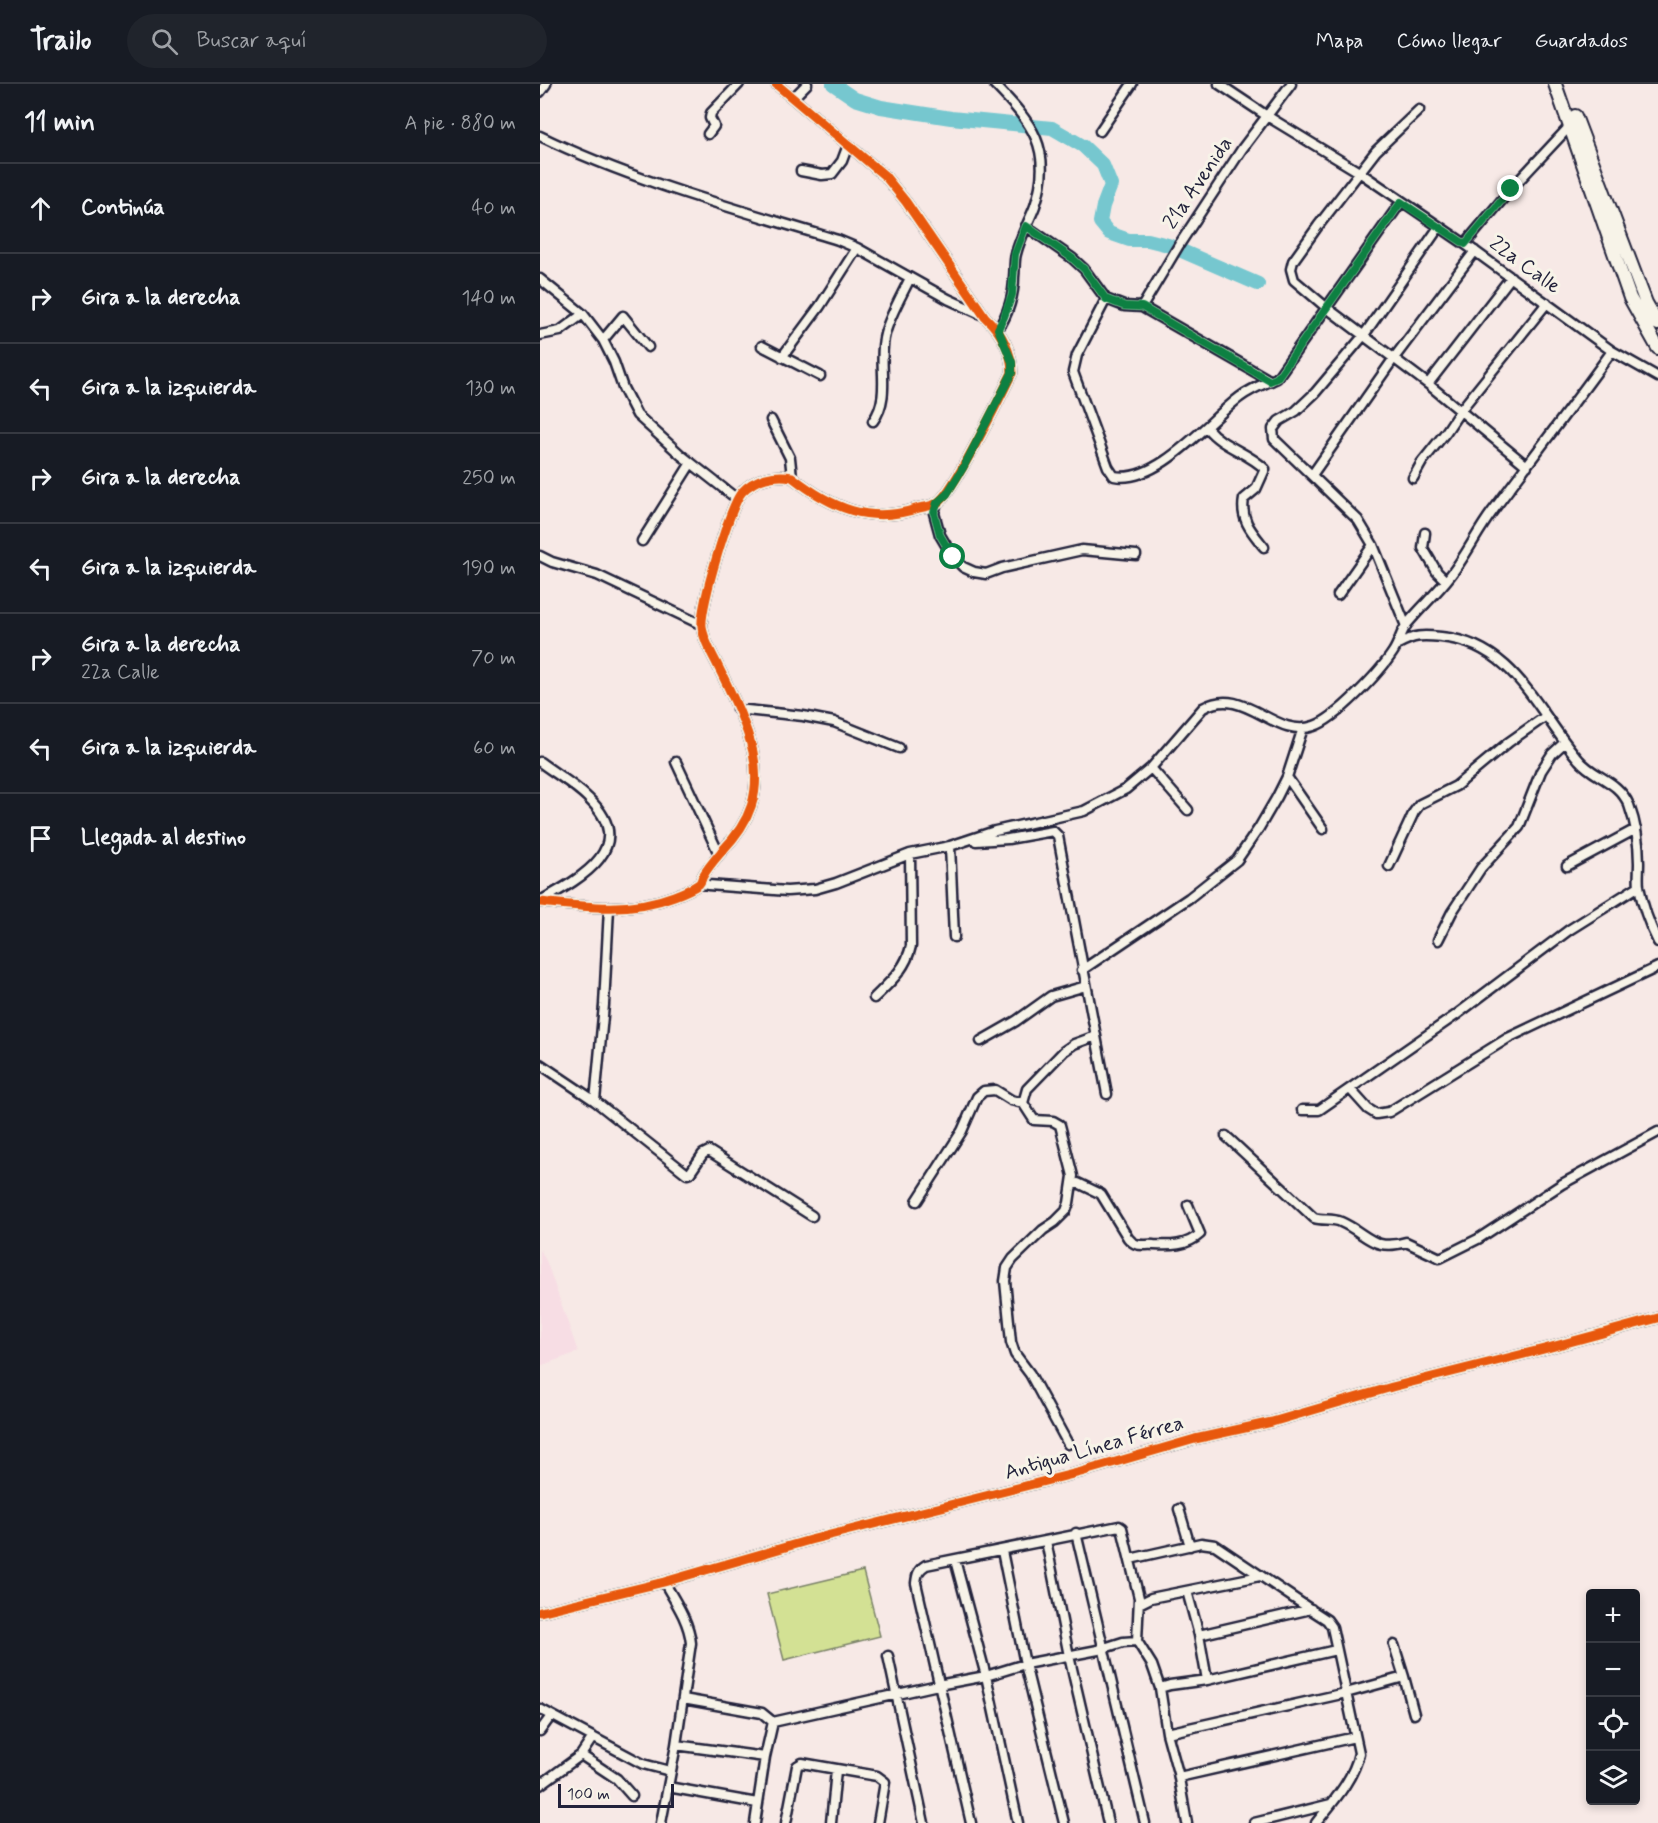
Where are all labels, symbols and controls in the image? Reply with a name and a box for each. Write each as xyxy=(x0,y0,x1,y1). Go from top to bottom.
search box xyxy=(127,14,547,68)
text: Trailo xyxy=(30,23,91,60)
icon: search xyxy=(148,25,181,58)
text: Buscar aquí xyxy=(196,27,307,55)
text: Mapa xyxy=(1316,27,1364,55)
text: Cómo llegar xyxy=(1397,27,1502,55)
text: Guardados xyxy=(1535,27,1628,55)
text: 11 min xyxy=(24,106,95,140)
text: A pie · 880 m xyxy=(404,110,516,137)
street label: 21a Avenida xyxy=(1157,131,1239,235)
route end xyxy=(1497,175,1523,201)
icon: ahead xyxy=(24,192,57,225)
text: Continúa xyxy=(81,194,165,222)
text: 40 m xyxy=(472,195,516,222)
street label: 22a Calle xyxy=(1483,229,1567,301)
icon: right xyxy=(24,282,57,315)
text: Gira a la derecha xyxy=(81,284,241,312)
text: 140 m xyxy=(462,285,516,312)
icon: left xyxy=(24,372,57,405)
text: Gira a la izquierda xyxy=(81,374,256,402)
text: 130 m xyxy=(465,375,516,402)
icon: right xyxy=(24,462,57,495)
text: Gira a la derecha xyxy=(81,464,241,492)
text: 250 m xyxy=(462,465,516,492)
route start xyxy=(939,543,965,569)
icon: left xyxy=(24,552,57,585)
text: Gira a la izquierda xyxy=(81,554,256,582)
text: 190 m xyxy=(462,555,516,582)
text: Gira a la derecha xyxy=(81,631,241,659)
icon: right xyxy=(24,642,57,675)
text: 70 m xyxy=(471,645,516,672)
text: 22a Calle xyxy=(81,659,159,686)
icon: left xyxy=(24,732,57,765)
text: Gira a la izquierda xyxy=(81,734,256,762)
text: 60 m xyxy=(473,735,516,762)
icon: arrive xyxy=(24,822,57,855)
text: Llegada al destino xyxy=(81,824,246,852)
street label: Antigua Línea Férrea xyxy=(1001,1409,1187,1487)
map controls xyxy=(1586,1589,1640,1805)
button: + xyxy=(1586,1589,1640,1643)
button: − xyxy=(1586,1643,1640,1697)
button: locate xyxy=(1586,1697,1640,1751)
button: layers xyxy=(1586,1751,1640,1805)
scale bar xyxy=(558,1781,674,1808)
text: 100 m xyxy=(567,1784,610,1805)

